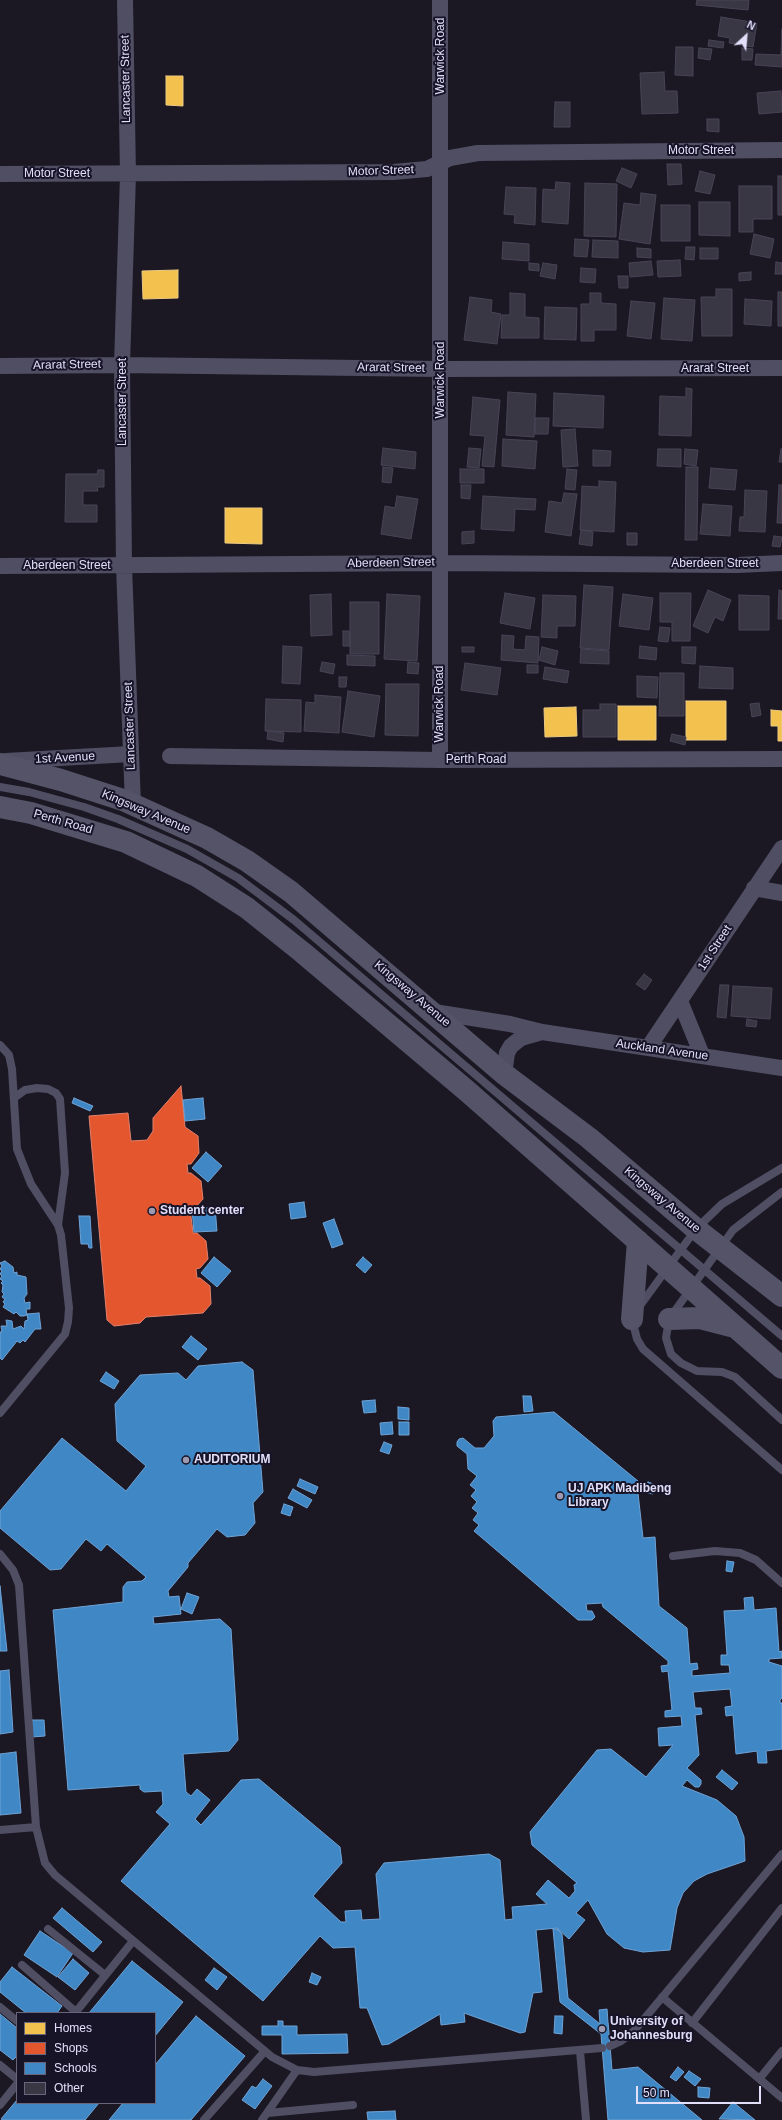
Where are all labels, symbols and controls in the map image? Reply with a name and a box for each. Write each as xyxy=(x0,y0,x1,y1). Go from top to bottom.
north arrow xyxy=(726,16,766,56)
street label: Warwick Road xyxy=(434,18,448,94)
text: N xyxy=(745,18,757,32)
street label: Lancaster Street xyxy=(118,35,134,123)
street label: Motor Street xyxy=(668,144,734,158)
street label: Motor Street xyxy=(348,163,414,179)
street label: Motor Street xyxy=(24,167,90,181)
street label: Warwick Road xyxy=(434,342,448,418)
street label: Ararat Street xyxy=(33,357,101,373)
street label: Lancaster Street xyxy=(116,358,130,446)
street label: Ararat Street xyxy=(357,360,425,376)
street label: Ararat Street xyxy=(681,362,749,376)
street label: Aberdeen Street xyxy=(347,555,435,571)
street label: Aberdeen Street xyxy=(671,557,759,571)
street label: Aberdeen Street xyxy=(23,559,111,573)
street label: Warwick Road xyxy=(433,666,447,742)
street label: Lancaster Street xyxy=(121,682,139,770)
street label: 1st Avenue xyxy=(35,749,95,767)
street label: Perth Road xyxy=(446,753,506,767)
street label: Kingsway Avenue xyxy=(99,787,193,837)
street label: Perth Road xyxy=(32,807,94,837)
street label: 1st Street xyxy=(695,923,735,973)
street label: Kingsway Avenue xyxy=(371,958,453,1030)
street label: Auckland Avenue xyxy=(615,1036,709,1064)
street label: Kingsway Avenue xyxy=(621,1164,703,1236)
place label: Student center xyxy=(160,1204,244,1218)
marker: Student center xyxy=(147,1206,157,1216)
place label: AUDITORIUM xyxy=(194,1453,270,1467)
marker: AUDITORIUM xyxy=(181,1455,191,1465)
place label: UJ APK Madibeng Library xyxy=(568,1482,671,1510)
marker: UJ APK Madibeng Library xyxy=(555,1491,565,1501)
legend xyxy=(16,2012,156,2104)
place label: University of Johannesburg xyxy=(610,2015,693,2043)
text: Homes xyxy=(54,2021,92,2035)
marker: University of Johannesburg xyxy=(597,2024,607,2034)
text: Shops xyxy=(54,2041,88,2055)
text: Schools xyxy=(54,2061,97,2075)
scale bar xyxy=(638,2078,763,2104)
text: Other xyxy=(54,2081,84,2095)
text: 50 m xyxy=(643,2086,670,2100)

